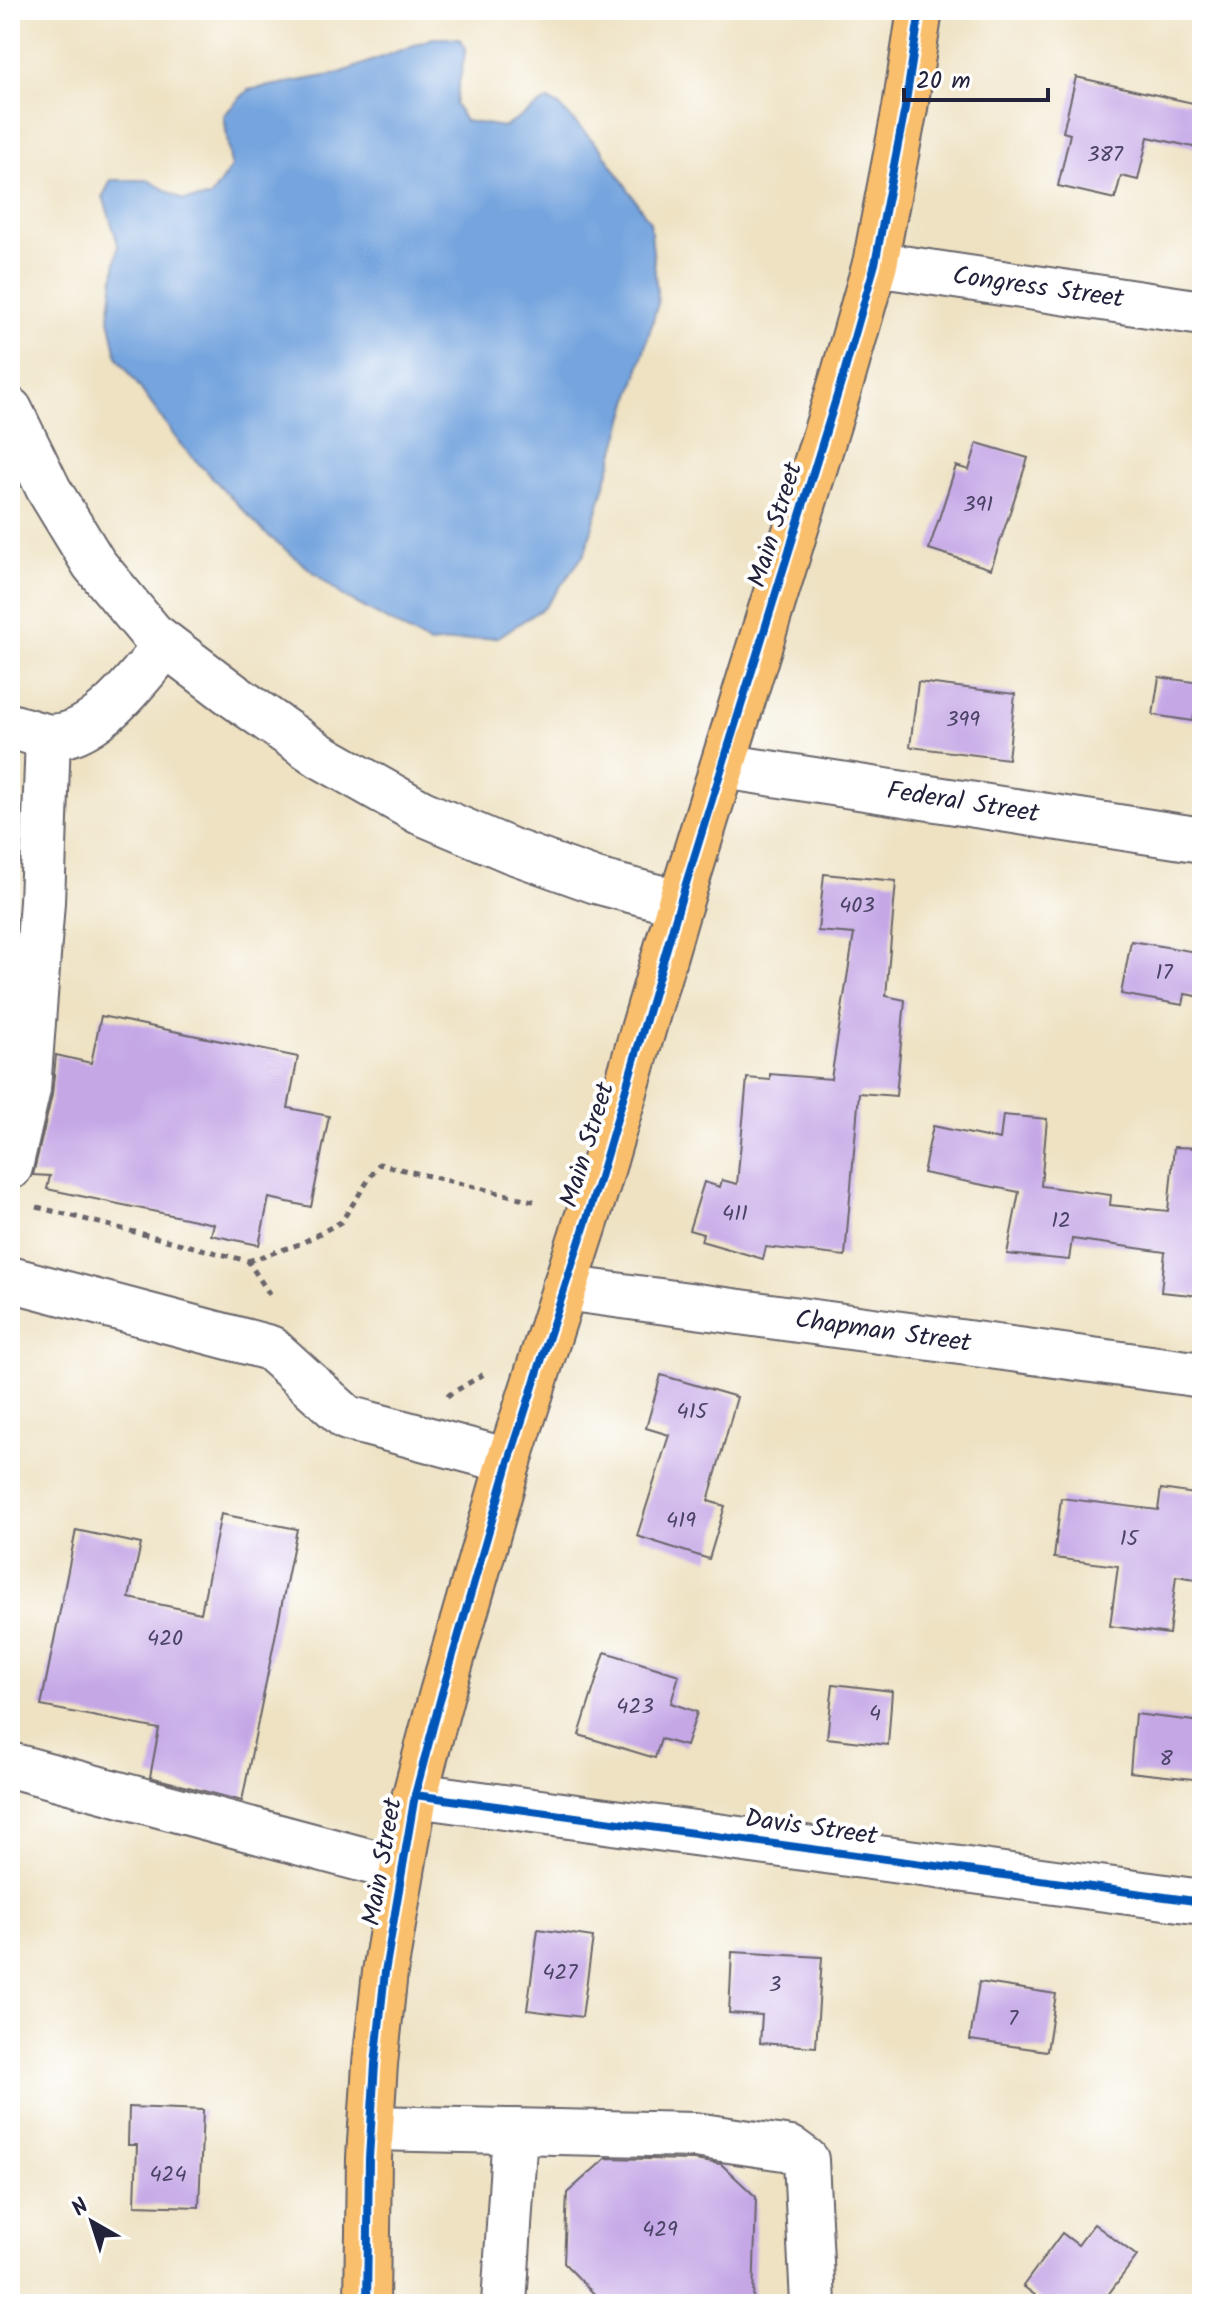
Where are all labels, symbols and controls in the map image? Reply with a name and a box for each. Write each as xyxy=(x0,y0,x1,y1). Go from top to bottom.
scale bar xyxy=(904,52,1048,102)
text: 20 m xyxy=(916,62,971,101)
house number: 387 xyxy=(1087,138,1124,173)
street label: Congress Street xyxy=(950,255,1127,321)
street label: Main Street xyxy=(737,456,815,593)
house number: 391 xyxy=(963,488,993,523)
house number: 399 xyxy=(946,703,980,738)
street label: Federal Street xyxy=(884,770,1043,836)
house number: 403 xyxy=(839,889,875,924)
house number: 17 xyxy=(1155,956,1173,991)
street label: Main Street xyxy=(549,1076,627,1213)
house number: 411 xyxy=(722,1197,748,1232)
house number: 12 xyxy=(1051,1204,1071,1239)
street label: Chapman Street xyxy=(792,1299,975,1365)
house number: 415 xyxy=(677,1395,709,1430)
house number: 419 xyxy=(666,1504,696,1539)
house number: 15 xyxy=(1120,1522,1140,1557)
house number: 420 xyxy=(147,1622,183,1657)
house number: 423 xyxy=(616,1690,654,1725)
house number: 4 xyxy=(869,1697,881,1732)
house number: 8 xyxy=(1159,1742,1173,1777)
street label: Main Street xyxy=(351,1794,415,1929)
street label: Davis Street xyxy=(742,1798,881,1858)
house number: 427 xyxy=(542,1956,578,1991)
house number: 3 xyxy=(769,1968,781,2003)
house number: 7 xyxy=(1008,2002,1019,2037)
house number: 424 xyxy=(149,2158,187,2193)
north arrow xyxy=(52,2182,132,2262)
text: N xyxy=(65,2190,97,2226)
house number: 429 xyxy=(642,2213,678,2248)

